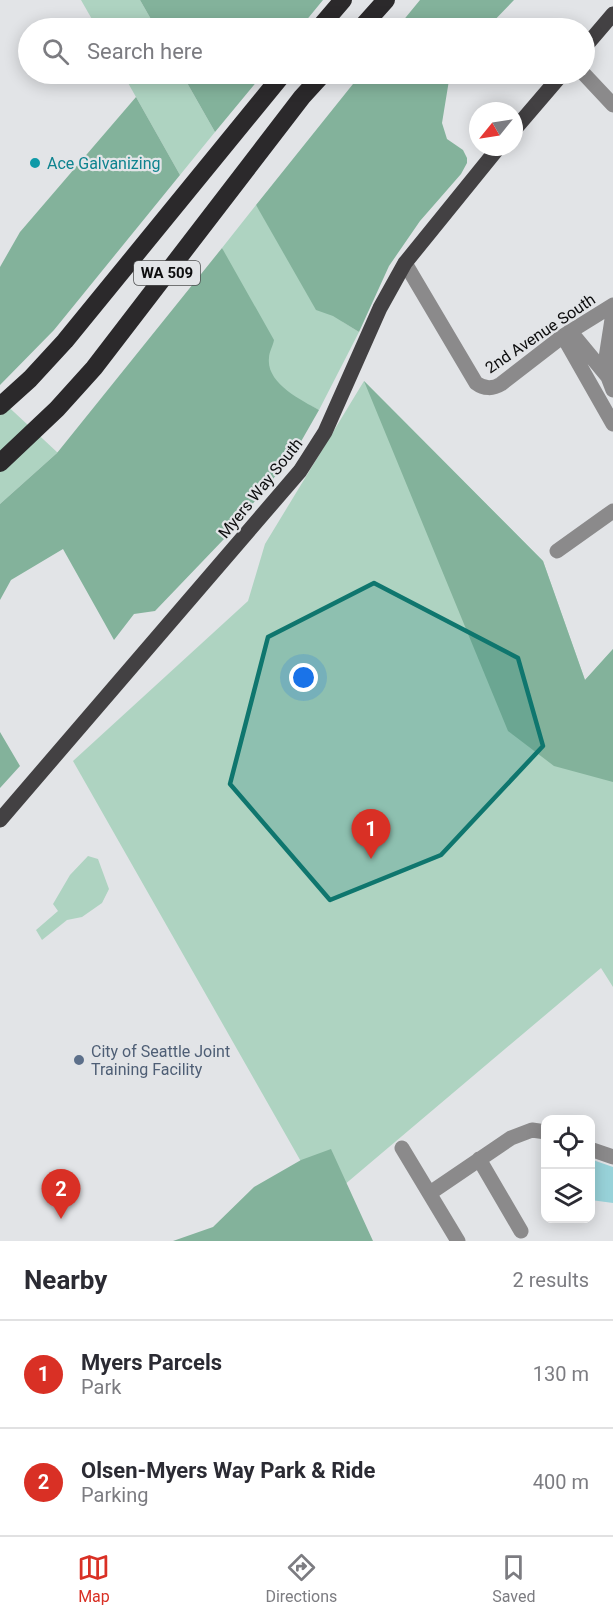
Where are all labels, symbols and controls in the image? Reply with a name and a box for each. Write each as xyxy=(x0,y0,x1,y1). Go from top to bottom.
search box xyxy=(18,18,595,84)
icon: search xyxy=(39,35,72,68)
text: Search here xyxy=(87,39,203,64)
north arrow xyxy=(469,102,523,156)
place label: Ace Galvanizing xyxy=(47,154,160,173)
marker: Ace Galvanizing xyxy=(28,156,42,170)
road number: WA 509 xyxy=(134,261,200,285)
street label: 2nd Avenue South xyxy=(482,290,599,377)
street label: Myers Way South xyxy=(214,434,307,542)
your location xyxy=(289,663,318,692)
pin: 1 xyxy=(352,810,391,859)
place label: City of Seattle Joint Training Facility xyxy=(91,1042,230,1079)
marker: City of Seattle Joint Training Facility xyxy=(72,1053,86,1067)
map controls xyxy=(541,1115,595,1223)
button: locate xyxy=(541,1115,595,1169)
button: layers xyxy=(541,1169,595,1223)
pin: 2 xyxy=(42,1170,80,1219)
text: Nearby xyxy=(24,1265,107,1295)
text: 2 results xyxy=(513,1268,589,1292)
text: Myers Parcels xyxy=(81,1350,222,1375)
text: 1 xyxy=(38,1362,49,1386)
text: 130 m xyxy=(533,1362,589,1386)
text: Park xyxy=(81,1375,121,1399)
text: Olsen-Myers Way Park & Ride xyxy=(81,1458,375,1483)
text: 2 xyxy=(38,1470,49,1494)
text: 400 m xyxy=(533,1470,589,1494)
text: Parking xyxy=(81,1483,148,1507)
tab: Map xyxy=(77,1551,110,1606)
tab: Directions xyxy=(265,1551,337,1606)
tab: Saved xyxy=(492,1551,536,1606)

